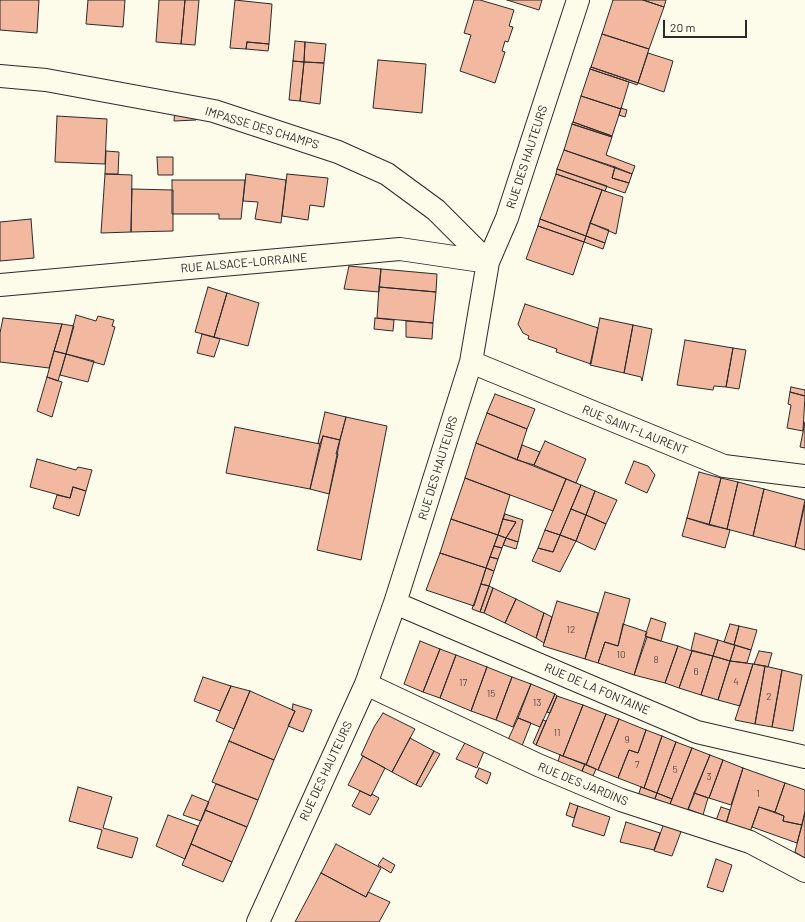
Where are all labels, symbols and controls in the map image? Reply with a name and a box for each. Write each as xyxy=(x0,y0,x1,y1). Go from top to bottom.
scale bar xyxy=(665,12,749,38)
text: 20 m xyxy=(670,20,696,34)
street label: RUE DES HAUTEURS xyxy=(503,103,551,211)
street label: IMPASSE DES CHAMPS xyxy=(203,104,321,152)
street label: RUE ALSACE-LORRAINE xyxy=(180,250,308,276)
street label: RUE SAINT-LAURENT xyxy=(580,402,690,458)
street label: RUE DES HAUTEURS xyxy=(415,414,461,522)
house number: 12 xyxy=(567,624,575,636)
house number: 10 xyxy=(616,649,626,661)
house number: 8 xyxy=(653,654,659,666)
street label: RUE DE LA FONTAINE xyxy=(542,660,652,718)
house number: 6 xyxy=(693,666,699,678)
house number: 4 xyxy=(733,676,739,688)
house number: 17 xyxy=(459,677,467,689)
house number: 15 xyxy=(487,688,495,700)
house number: 2 xyxy=(766,691,772,703)
house number: 13 xyxy=(533,697,541,709)
street label: RUE DES HAUTEURS xyxy=(297,719,355,823)
house number: 11 xyxy=(553,727,561,739)
house number: 9 xyxy=(624,734,630,746)
street label: RUE DES JARDINS xyxy=(536,759,630,809)
house number: 7 xyxy=(635,759,639,771)
house number: 5 xyxy=(672,764,678,776)
house number: 3 xyxy=(706,771,712,783)
house number: 1 xyxy=(756,788,760,800)

